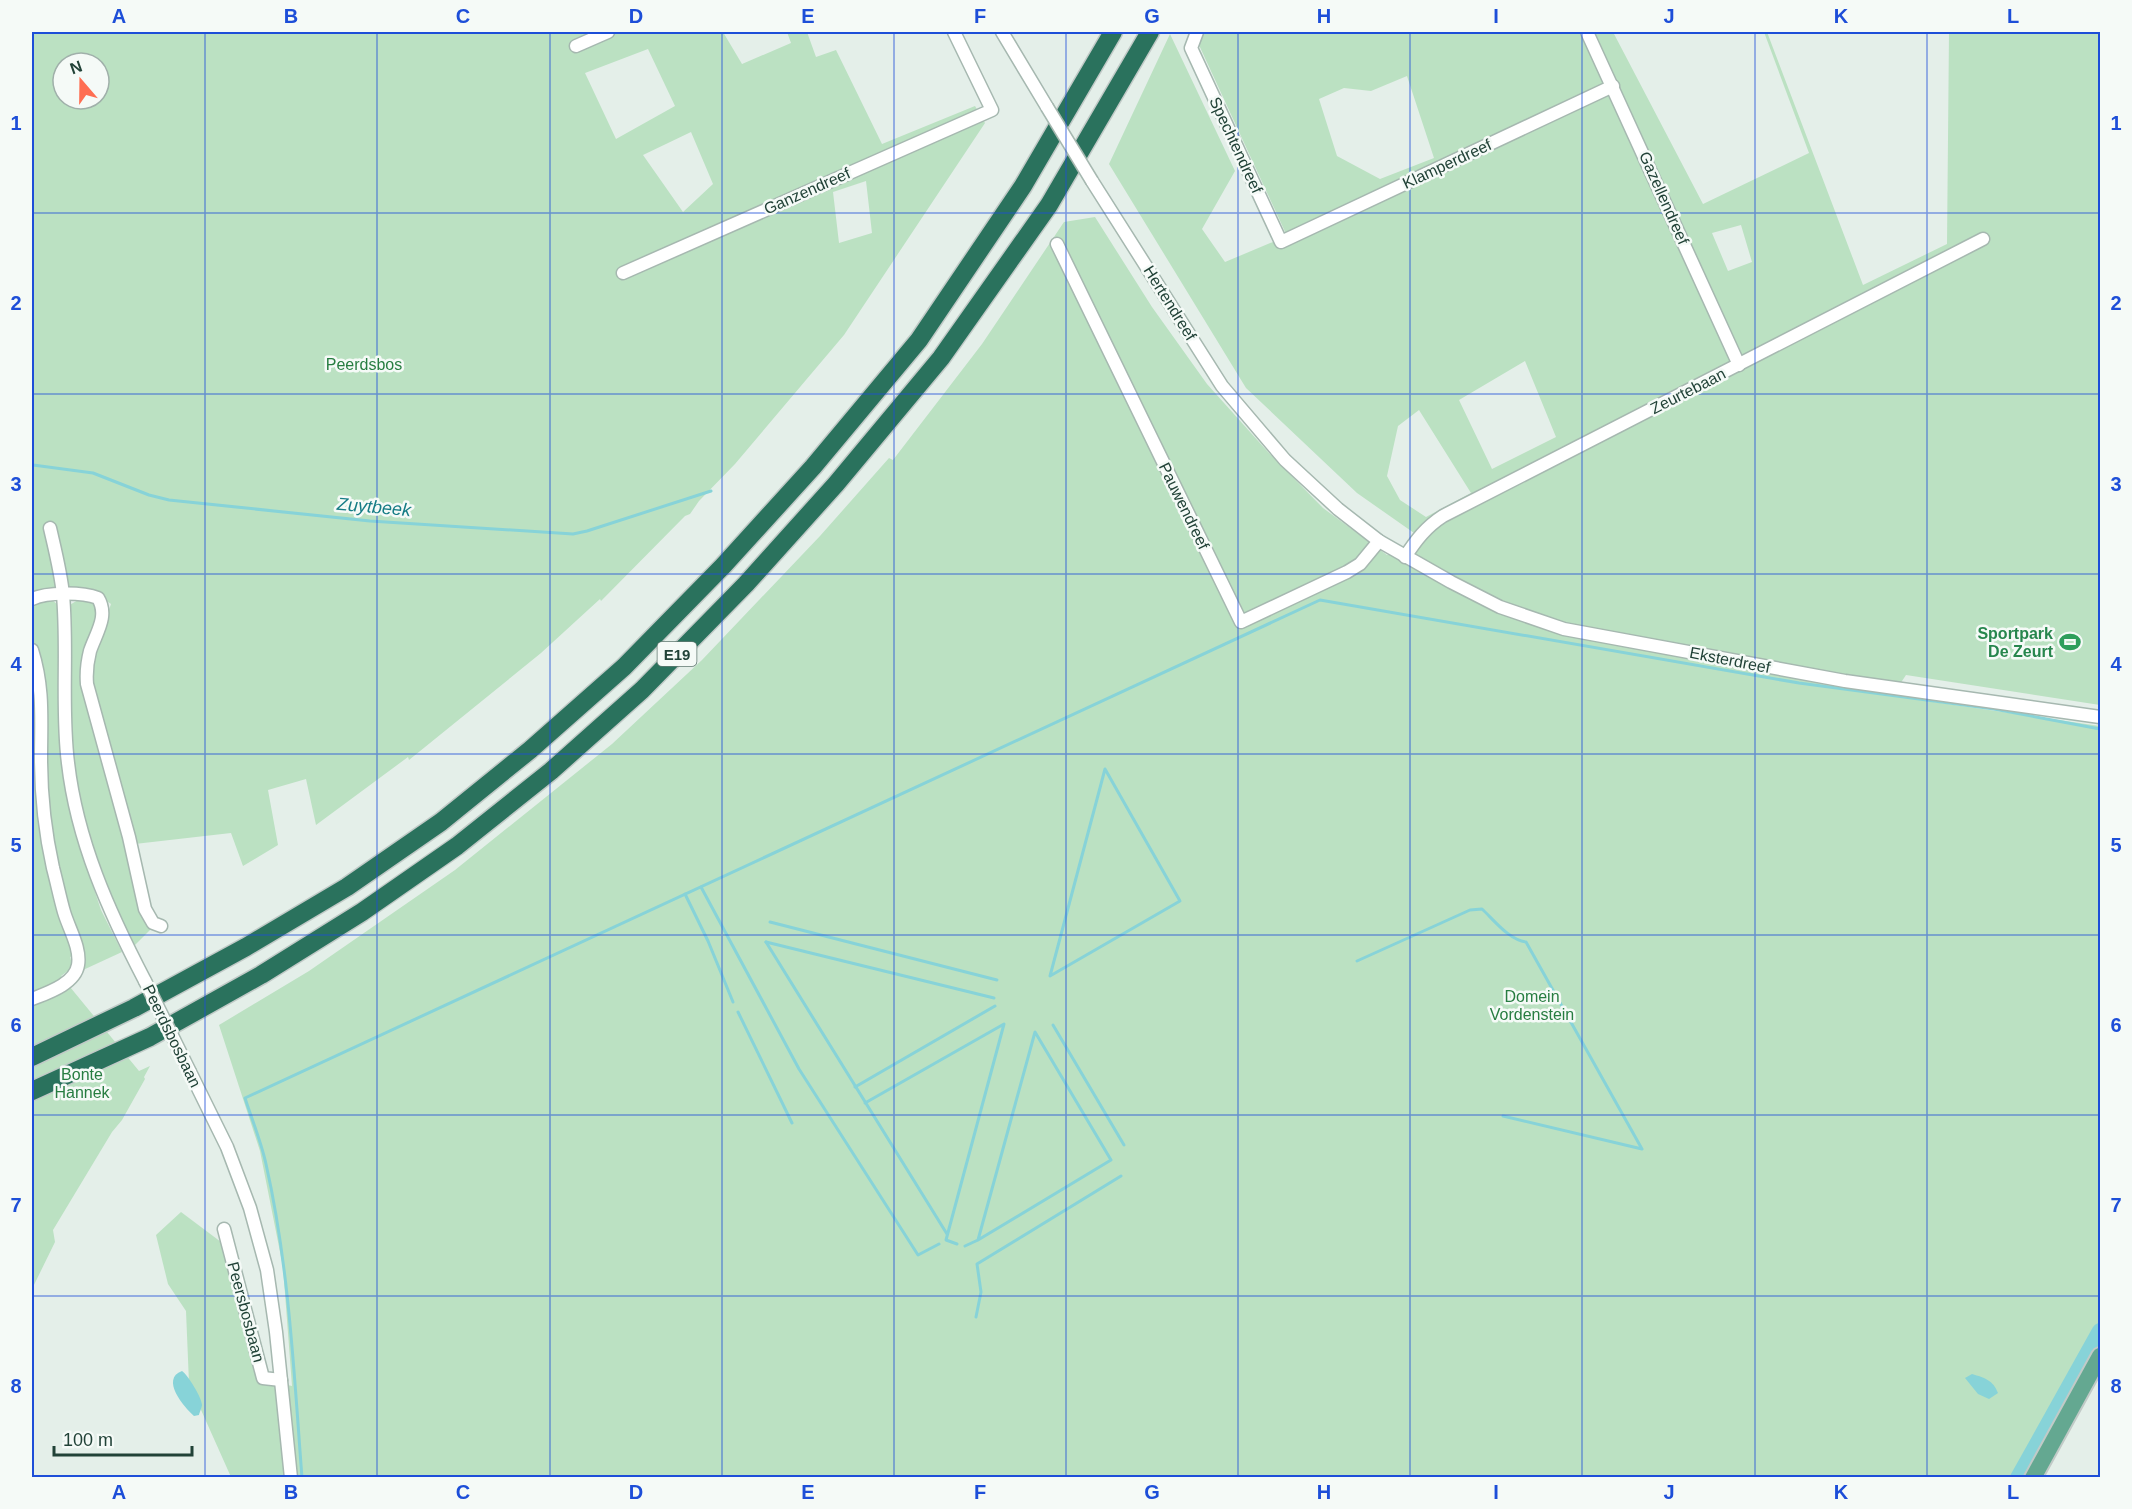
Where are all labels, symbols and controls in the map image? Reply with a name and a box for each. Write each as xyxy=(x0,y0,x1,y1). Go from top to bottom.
text: A xyxy=(112,5,126,27)
text: B xyxy=(284,5,298,27)
text: C xyxy=(456,5,470,27)
text: D xyxy=(629,5,643,27)
text: E xyxy=(801,5,815,27)
text: F xyxy=(974,5,986,27)
text: G xyxy=(1144,5,1160,27)
text: H xyxy=(1317,5,1331,27)
text: I xyxy=(1493,5,1499,27)
text: J xyxy=(1663,5,1675,27)
text: K xyxy=(1834,5,1849,27)
text: L xyxy=(2007,5,2019,27)
north arrow xyxy=(51,51,111,111)
text: N xyxy=(68,57,84,77)
street label: Spechtendreef xyxy=(1206,94,1266,196)
text: 1 xyxy=(10,112,22,134)
text: 1 xyxy=(2110,112,2122,134)
street label: Klamperdreef xyxy=(1400,136,1495,192)
street label: Gazellendreef xyxy=(1636,149,1692,247)
street label: Ganzendreef xyxy=(761,164,853,218)
street label: Hertendreef xyxy=(1140,263,1200,344)
text: 2 xyxy=(10,292,22,314)
text: 2 xyxy=(2110,292,2122,314)
park label: Peerdsbos xyxy=(326,356,402,373)
street label: Zeurtebaan xyxy=(1648,365,1728,417)
street label: Pauwendreef xyxy=(1156,460,1213,553)
text: 3 xyxy=(10,473,22,495)
text: 3 xyxy=(2110,473,2122,495)
water label: Zuytbeek xyxy=(335,494,413,520)
place label: Sportpark De Zeurt xyxy=(1977,625,2054,660)
sports icon: Sportpark De Zeurt xyxy=(2058,630,2082,654)
road number: E19 xyxy=(658,642,696,666)
street label: Eksterdreef xyxy=(1688,644,1772,676)
text: 4 xyxy=(10,653,22,675)
text: 4 xyxy=(2110,653,2122,675)
text: 5 xyxy=(10,834,22,856)
text: 5 xyxy=(2110,834,2122,856)
street label: Peerdsbosbaan xyxy=(140,982,204,1090)
park label: Domein Vordenstein xyxy=(1490,988,1574,1023)
text: 6 xyxy=(10,1014,22,1036)
text: 6 xyxy=(2110,1014,2122,1036)
park label: Bonte Hannek xyxy=(54,1066,111,1101)
text: 7 xyxy=(10,1194,22,1216)
text: 7 xyxy=(2110,1194,2122,1216)
street label: Peersbosbaan xyxy=(224,1260,268,1364)
text: 8 xyxy=(10,1375,22,1397)
text: 8 xyxy=(2110,1375,2122,1397)
scale bar xyxy=(54,1419,192,1457)
text: 100 m xyxy=(63,1430,113,1450)
text: A xyxy=(112,1481,126,1503)
text: B xyxy=(284,1481,298,1503)
text: C xyxy=(456,1481,470,1503)
text: D xyxy=(629,1481,643,1503)
text: E xyxy=(801,1481,815,1503)
text: F xyxy=(974,1481,986,1503)
text: G xyxy=(1144,1481,1160,1503)
text: H xyxy=(1317,1481,1331,1503)
text: I xyxy=(1493,1481,1499,1503)
text: J xyxy=(1663,1481,1675,1503)
text: K xyxy=(1834,1481,1849,1503)
text: L xyxy=(2007,1481,2019,1503)

